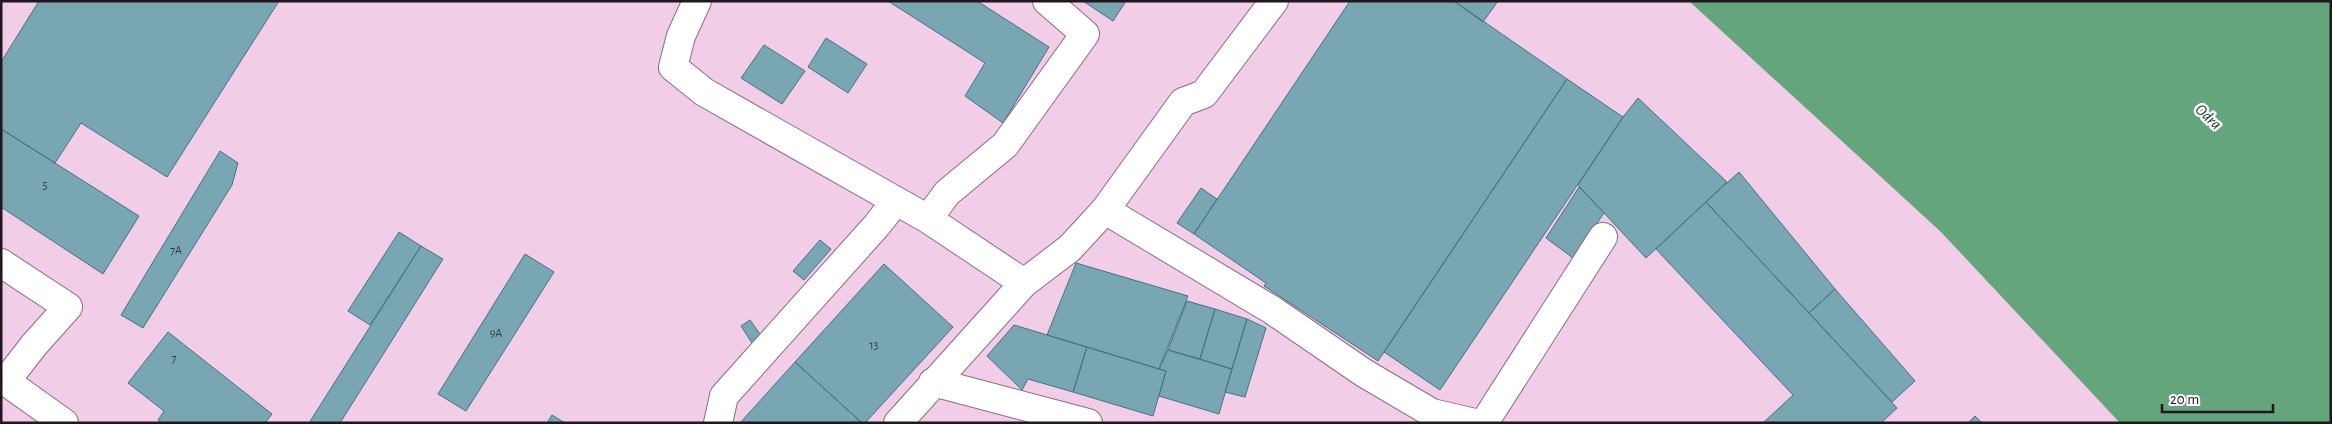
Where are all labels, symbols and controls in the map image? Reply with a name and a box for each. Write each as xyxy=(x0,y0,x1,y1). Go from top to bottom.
water label: Odra xyxy=(2192,101,2224,132)
house number: 5 xyxy=(42,179,48,191)
house number: 7A xyxy=(170,244,182,256)
house number: 9A xyxy=(490,327,502,339)
house number: 13 xyxy=(869,339,879,351)
house number: 7 xyxy=(171,352,177,364)
scale bar xyxy=(2162,382,2273,414)
text: 20 m xyxy=(2170,392,2199,407)

